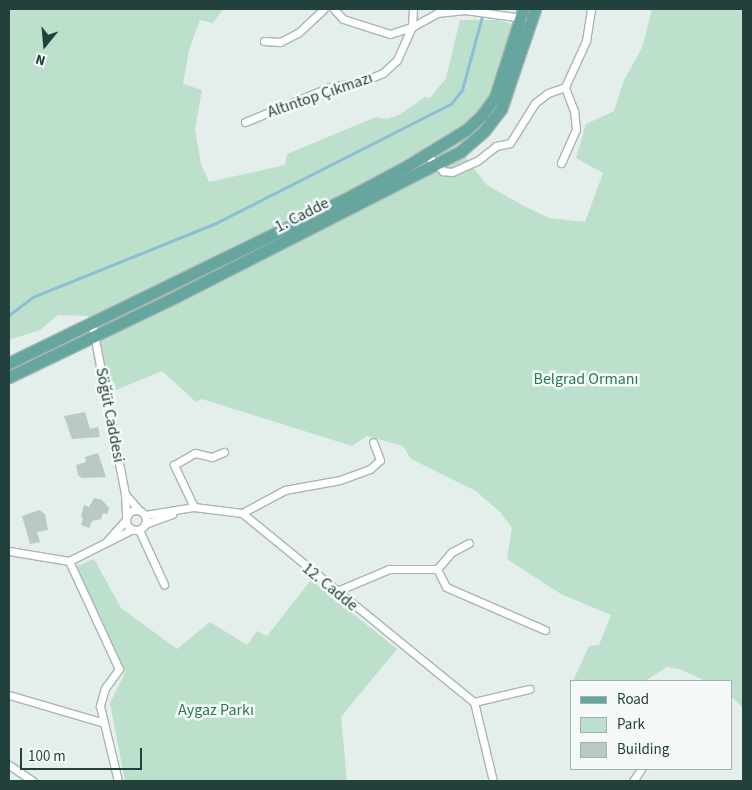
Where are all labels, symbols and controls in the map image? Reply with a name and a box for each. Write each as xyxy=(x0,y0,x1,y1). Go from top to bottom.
north arrow xyxy=(20,20,70,70)
text: N xyxy=(33,48,48,70)
street label: Altıntop Çıkmazı xyxy=(265,68,375,122)
street label: 1. Cadde xyxy=(272,193,332,237)
street label: Söğüt Caddesi xyxy=(91,366,129,464)
park label: Belgrad Ormanı xyxy=(533,369,639,389)
street label: 12. Cadde xyxy=(298,559,362,615)
legend xyxy=(570,680,732,770)
text: Road xyxy=(617,689,649,710)
park label: Aygaz Parkı xyxy=(178,700,254,720)
text: Park xyxy=(617,714,645,735)
scale bar xyxy=(22,738,145,770)
text: Building xyxy=(617,739,669,760)
text: 100 m xyxy=(28,746,66,767)

